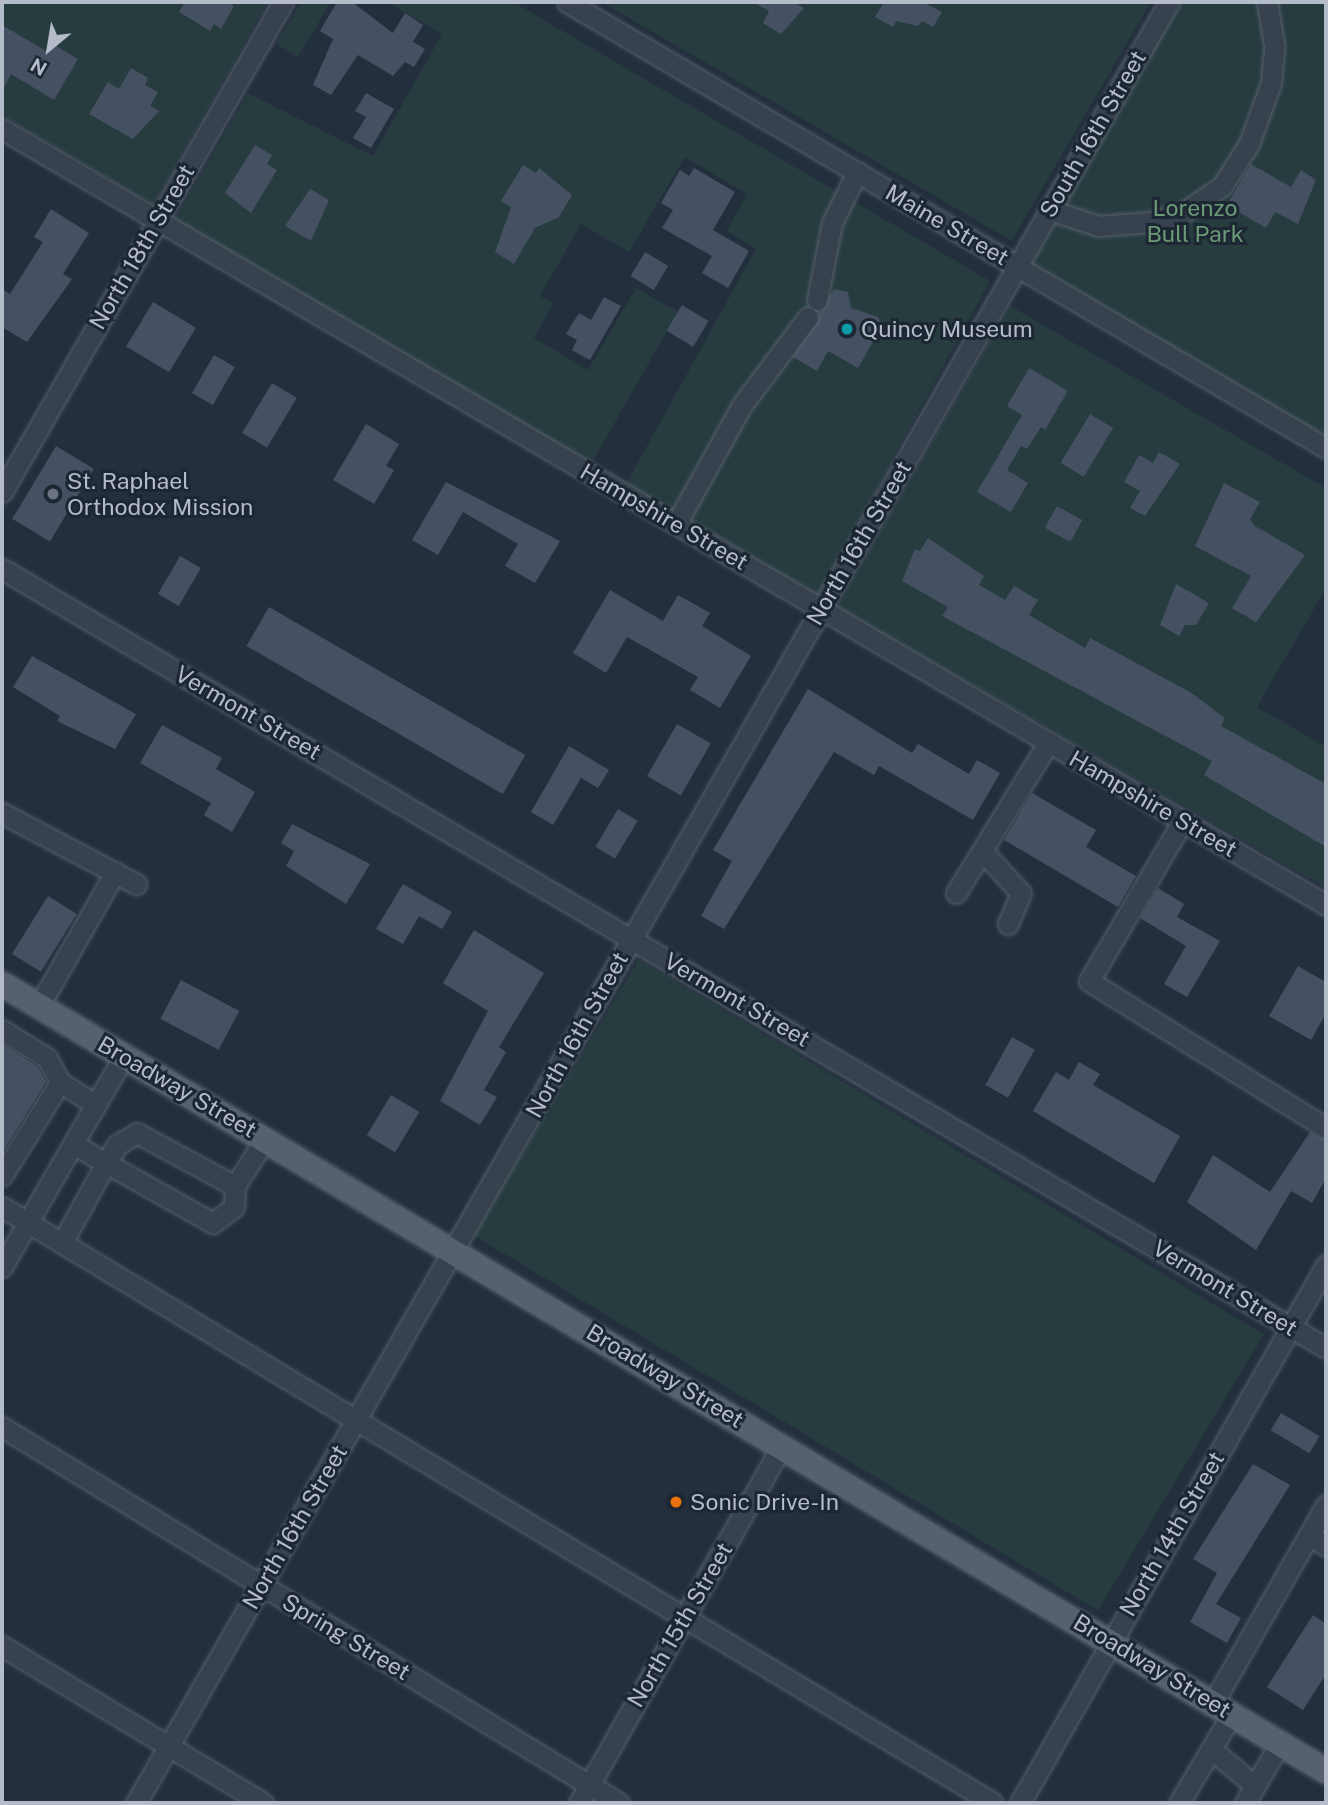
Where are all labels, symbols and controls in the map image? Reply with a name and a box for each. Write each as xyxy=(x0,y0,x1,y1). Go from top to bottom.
north arrow xyxy=(14,14,84,84)
street label: South 16th Street xyxy=(1034,46,1152,222)
text: N xyxy=(27,54,50,80)
street label: North 18th Street xyxy=(84,160,200,334)
street label: Maine Street xyxy=(880,179,1014,271)
park label: Lorenzo Bull Park xyxy=(1146,194,1244,248)
place label: Quincy Museum xyxy=(861,315,1033,343)
marker: Quincy Museum xyxy=(839,321,855,337)
street label: North 16th Street xyxy=(801,456,917,630)
street label: Hampshire Street xyxy=(575,458,753,576)
place label: St. Raphael Orthodox Mission xyxy=(67,467,253,521)
marker: St. Raphael Orthodox Mission xyxy=(45,486,61,502)
street label: Vermont Street xyxy=(170,660,326,766)
street label: Hampshire Street xyxy=(1064,745,1242,863)
street label: North 16th Street xyxy=(520,947,634,1123)
street label: Vermont Street xyxy=(659,947,815,1053)
street label: Broadway Street xyxy=(93,1030,261,1144)
street label: Vermont Street xyxy=(1148,1234,1302,1342)
street label: Broadway Street xyxy=(581,1318,749,1434)
street label: North 16th Street xyxy=(237,1440,353,1614)
street label: North 14th Street xyxy=(1114,1447,1230,1621)
place label: Sonic Drive-In xyxy=(690,1488,839,1516)
marker: Sonic Drive-In xyxy=(668,1494,684,1510)
street label: North 15th Street xyxy=(622,1538,738,1712)
street label: Spring Street xyxy=(277,1588,415,1686)
street label: Broadway Street xyxy=(1068,1608,1236,1724)

